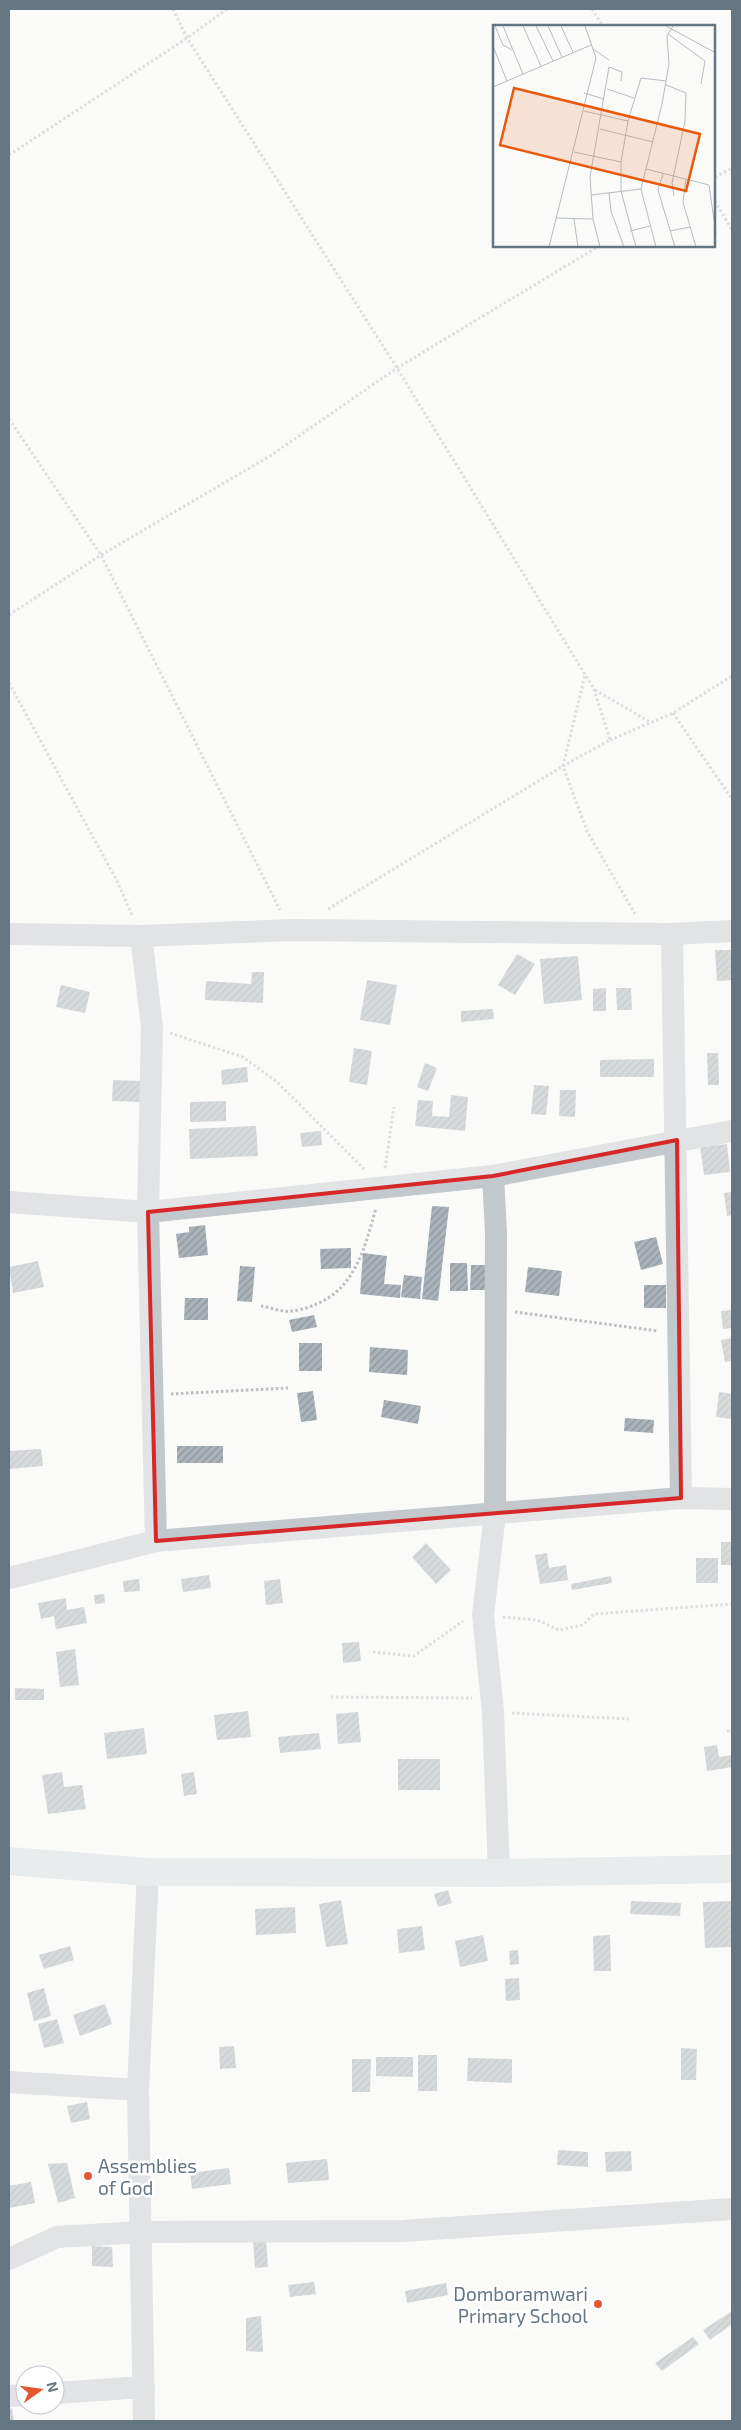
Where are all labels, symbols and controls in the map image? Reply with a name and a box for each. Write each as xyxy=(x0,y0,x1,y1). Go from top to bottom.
inset map xyxy=(493,25,716,248)
place label: Assemblies of God xyxy=(98,2154,197,2199)
marker: Assemblies of God xyxy=(82,2170,94,2182)
place label: Domboramwari Primary School xyxy=(453,2282,588,2327)
marker: Domboramwari Primary School xyxy=(592,2298,604,2310)
north arrow xyxy=(15,2365,65,2415)
text: N xyxy=(44,2380,63,2394)

